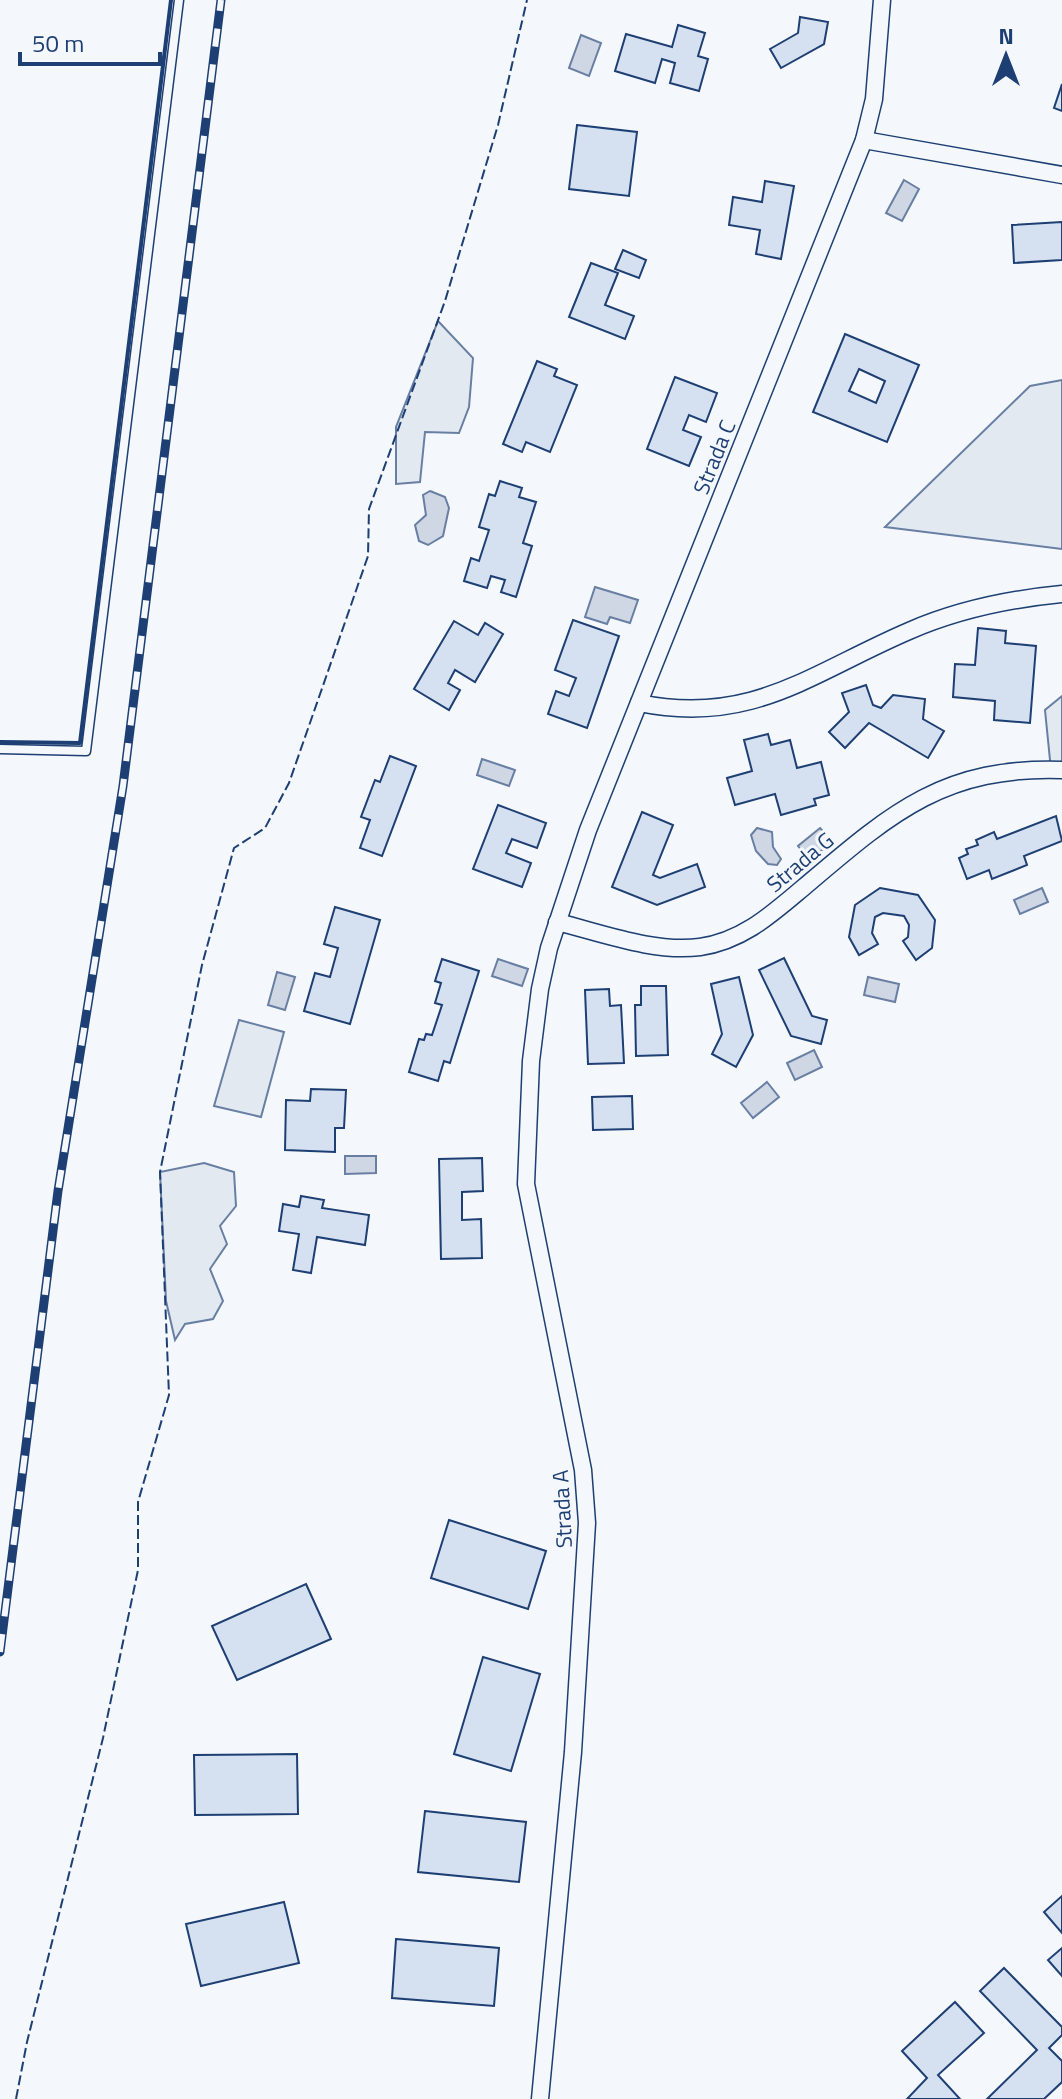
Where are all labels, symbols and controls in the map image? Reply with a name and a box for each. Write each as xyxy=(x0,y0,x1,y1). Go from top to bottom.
scale bar xyxy=(20,16,160,66)
north arrow xyxy=(966,16,1046,96)
text: N xyxy=(998,19,1014,53)
text: 50 m xyxy=(32,25,84,61)
street label: Strada C xyxy=(684,415,744,499)
street label: Strada G xyxy=(759,824,841,900)
street label: Strada A xyxy=(543,1469,581,1549)

